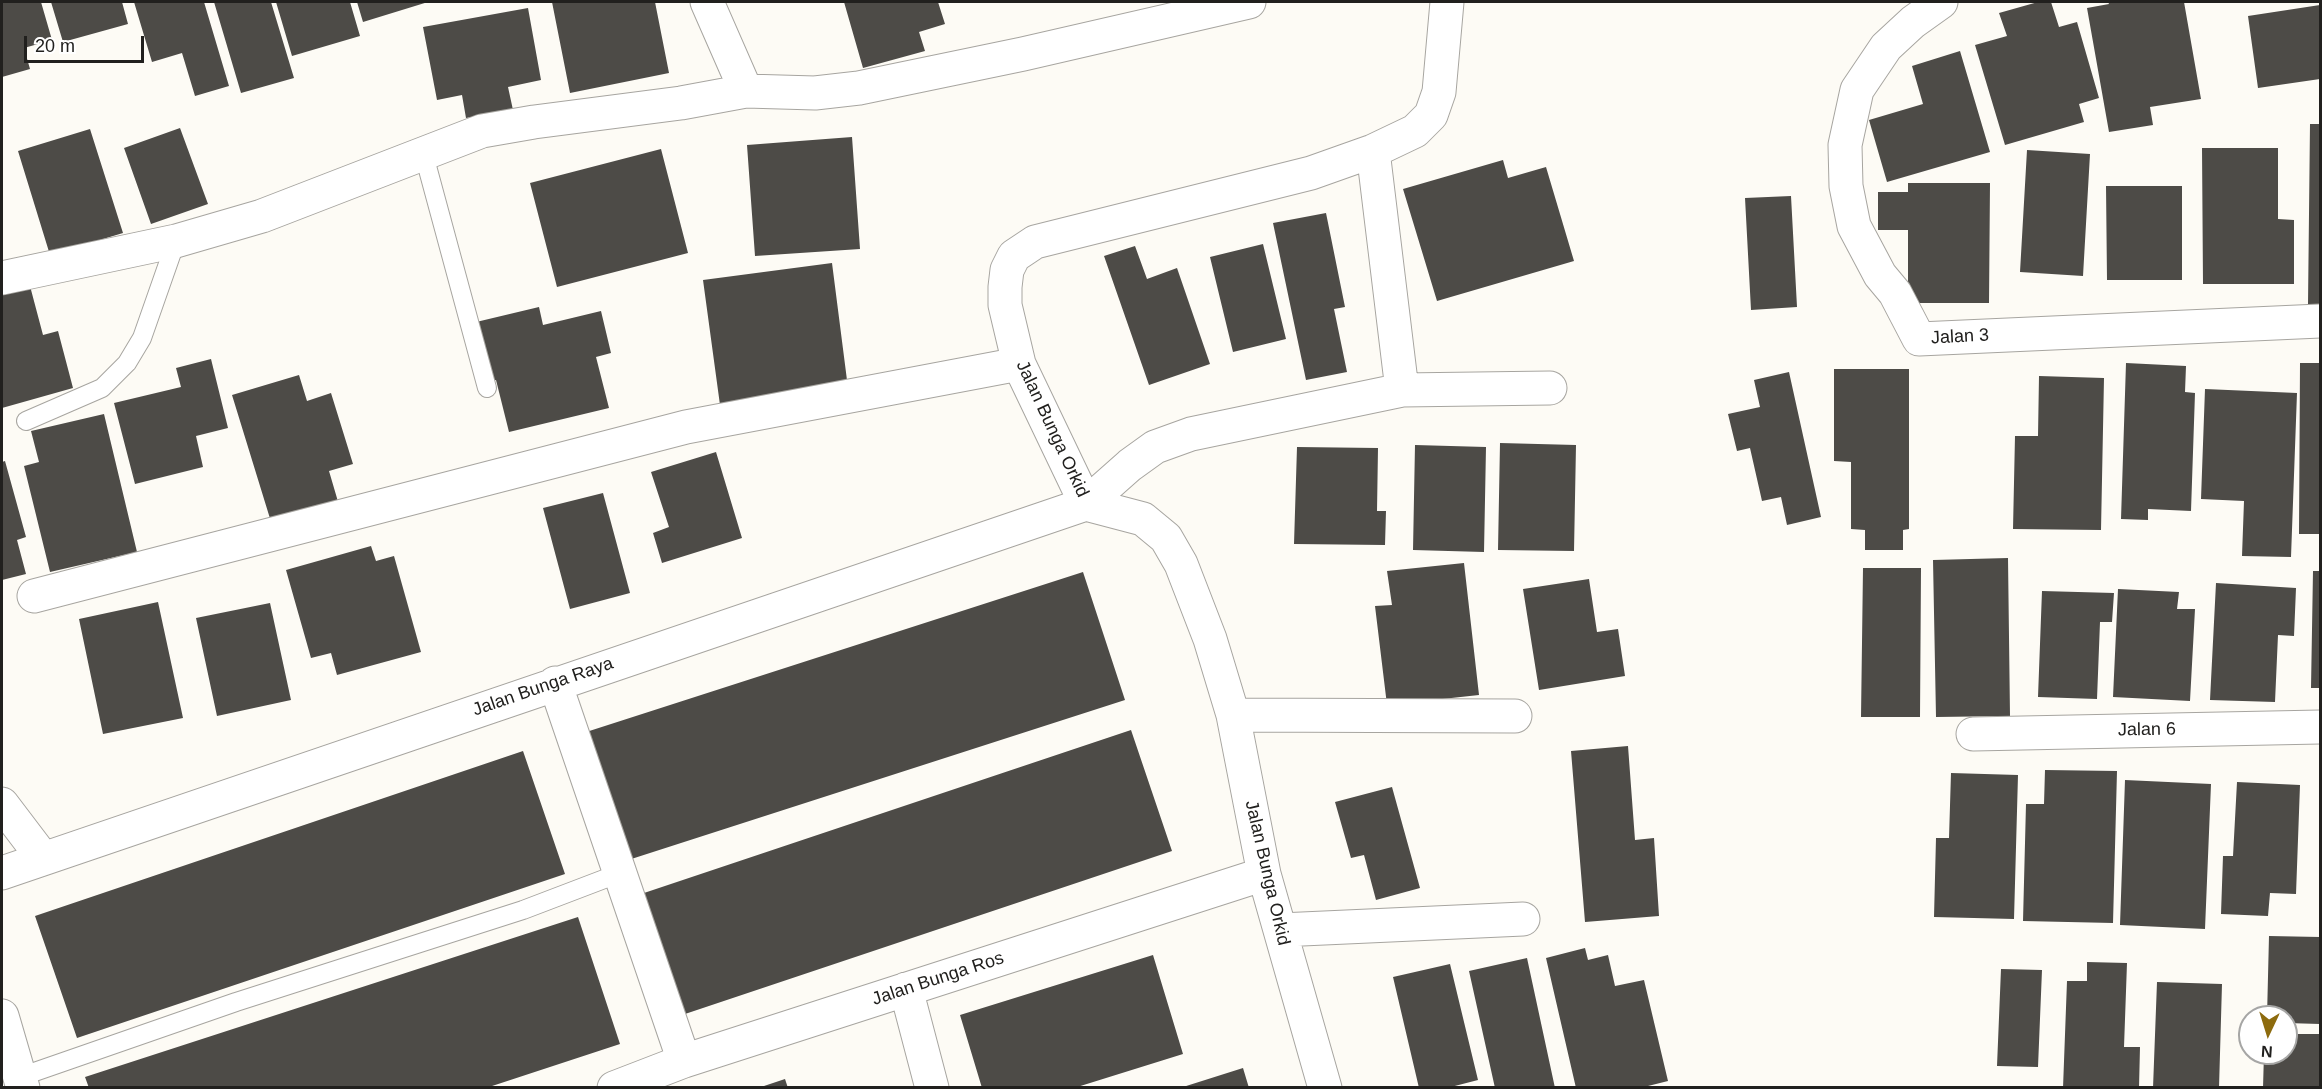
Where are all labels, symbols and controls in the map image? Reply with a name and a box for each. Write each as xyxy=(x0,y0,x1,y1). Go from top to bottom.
scale bar xyxy=(27,24,147,62)
text: 20 m xyxy=(35,36,75,56)
street label: Jalan 3 xyxy=(1930,325,1990,349)
street label: Jalan Bunga Orkid xyxy=(1011,357,1093,501)
street label: Jalan Bunga Raya xyxy=(470,653,616,721)
street label: Jalan 6 xyxy=(2118,719,2176,741)
street label: Jalan Bunga Orkid xyxy=(1240,798,1294,948)
street label: Jalan Bunga Ros xyxy=(869,948,1007,1010)
north arrow xyxy=(2238,1005,2298,1065)
text: N xyxy=(2260,1043,2273,1060)

